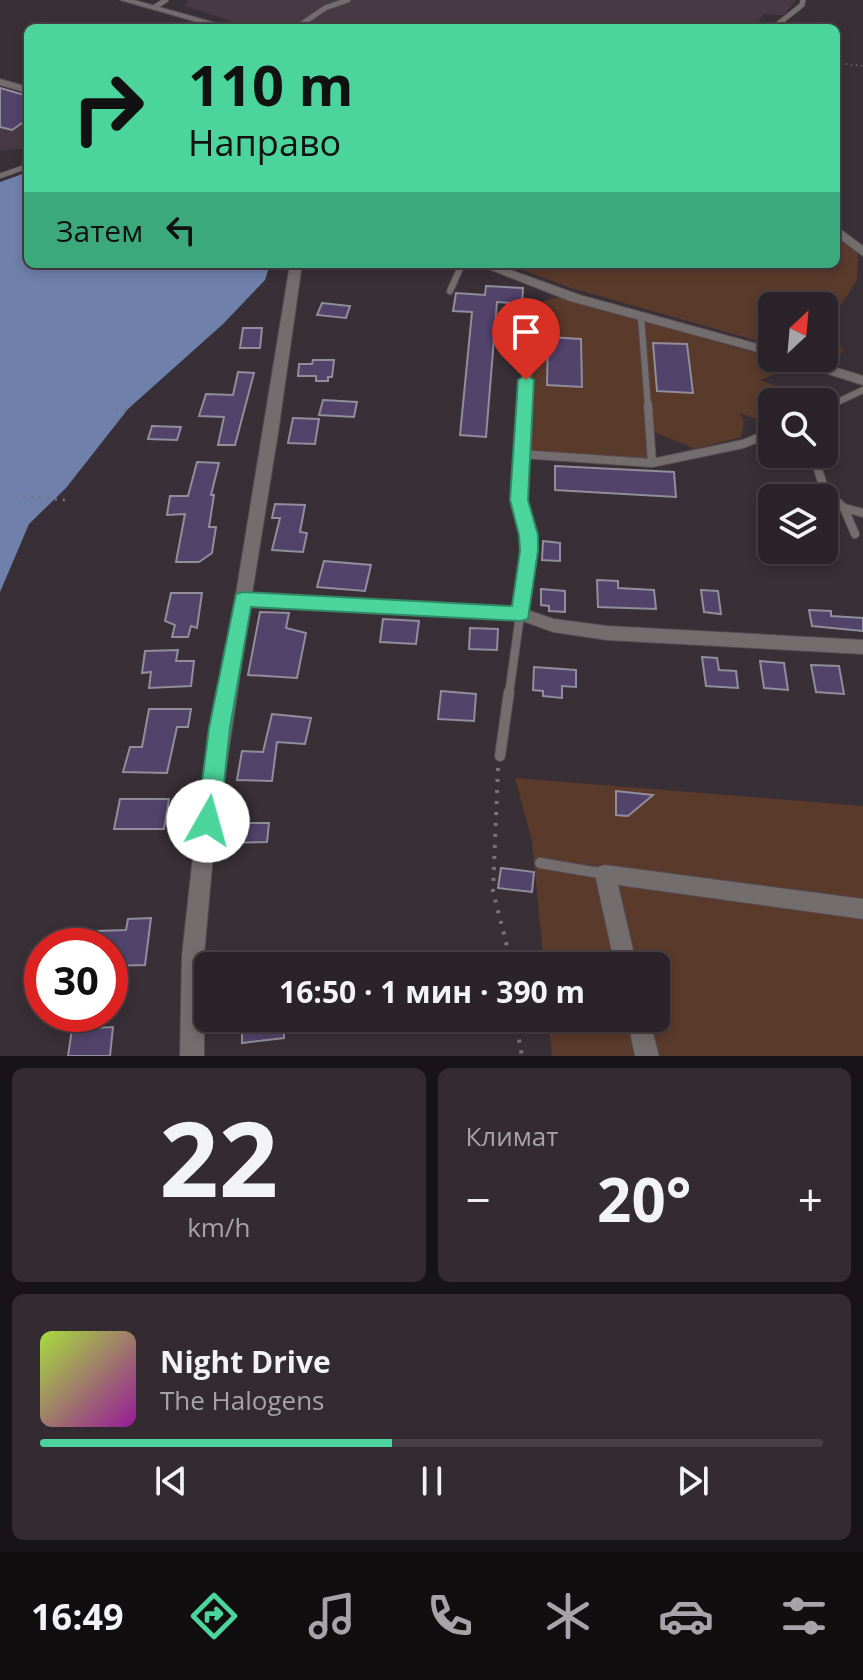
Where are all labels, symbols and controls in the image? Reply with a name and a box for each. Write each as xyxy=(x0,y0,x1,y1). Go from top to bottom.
text: 110 m xyxy=(188,46,354,122)
icon: right xyxy=(56,56,160,160)
text: Направо xyxy=(188,118,341,167)
icon: left xyxy=(159,208,203,252)
text: Затем xyxy=(56,210,143,251)
north arrow xyxy=(758,292,838,372)
map controls xyxy=(758,292,838,564)
pin xyxy=(492,298,560,380)
icon: arrive xyxy=(504,310,548,354)
button: search xyxy=(758,388,838,468)
button: layers xyxy=(758,484,838,564)
position arrow xyxy=(166,779,250,863)
speed limit sign: 30 xyxy=(24,928,128,1032)
text: 16:50 · 1 мин · 390 m xyxy=(279,971,585,1012)
text: 22 xyxy=(159,1086,278,1227)
text: Климат xyxy=(466,1118,559,1154)
text: 20° xyxy=(597,1158,691,1240)
text: − xyxy=(466,1169,491,1229)
text: + xyxy=(798,1169,823,1229)
text: km/h xyxy=(187,1209,250,1245)
text: Night Drive xyxy=(160,1341,331,1382)
text: The Halogens xyxy=(160,1382,325,1418)
icon: previous xyxy=(149,1459,193,1503)
icon: pause xyxy=(410,1459,454,1503)
icon: next xyxy=(671,1459,715,1503)
icon: directions xyxy=(186,1588,242,1644)
icon: music xyxy=(304,1588,360,1644)
icon: phone xyxy=(422,1588,478,1644)
icon: climate xyxy=(540,1588,596,1644)
icon: car xyxy=(658,1588,714,1644)
icon: filters xyxy=(776,1588,832,1644)
text: 16:49 xyxy=(31,1592,124,1641)

